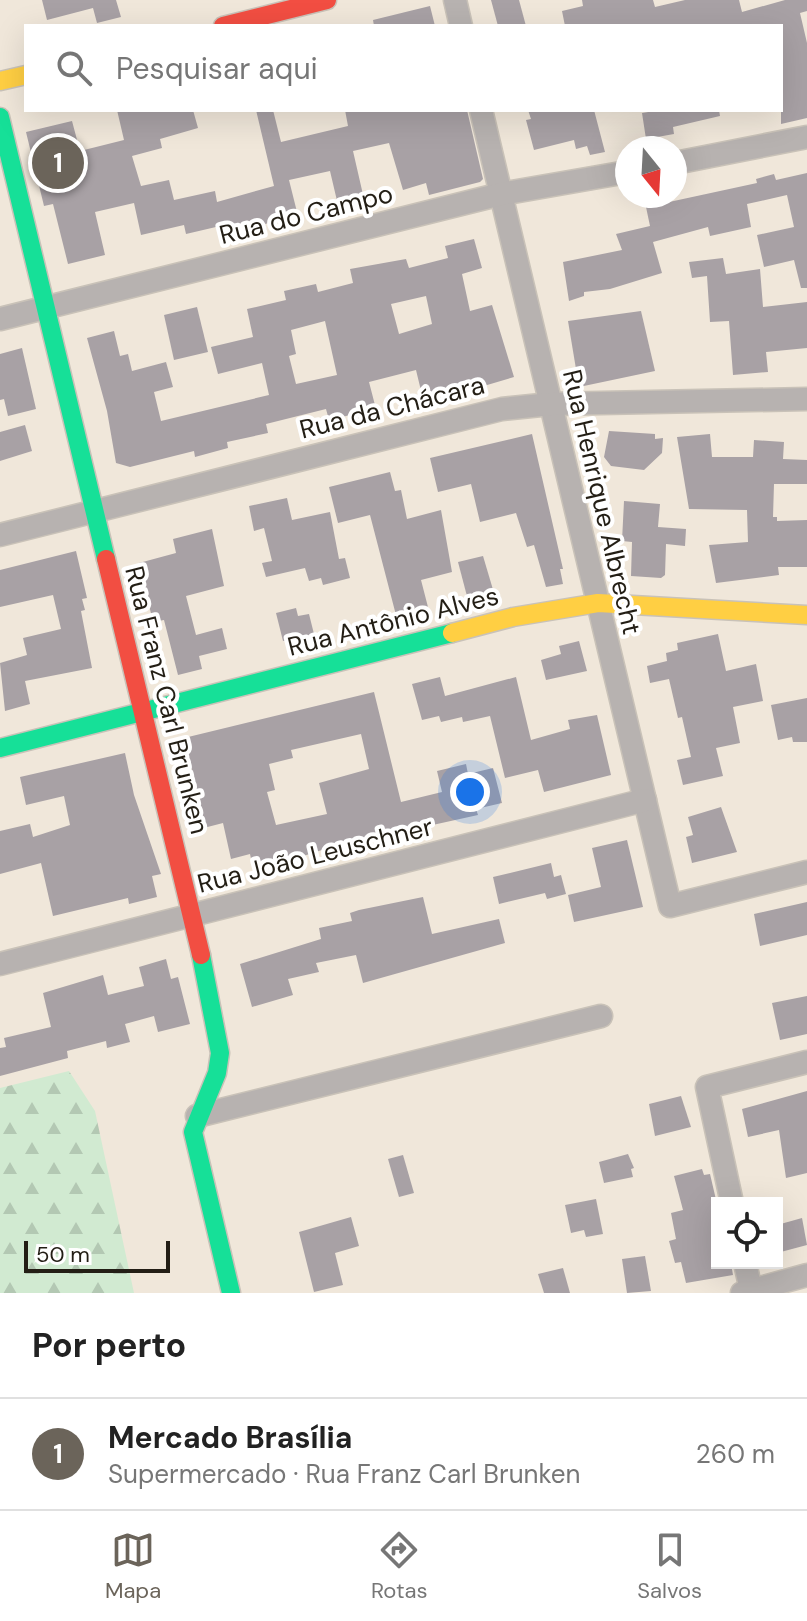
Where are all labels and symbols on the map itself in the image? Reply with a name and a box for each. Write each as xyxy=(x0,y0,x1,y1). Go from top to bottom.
pin: 1 xyxy=(32,133,84,193)
north arrow xyxy=(615,136,687,208)
street label: Rua do Campo xyxy=(216,176,396,252)
street label: Rua Henrique Albrecht xyxy=(555,366,649,638)
street label: Rua da Chácara xyxy=(296,368,488,446)
street label: Rua Franz Carl Brunken xyxy=(117,563,217,837)
street label: Rua Antônio Alves xyxy=(284,578,502,664)
your location xyxy=(450,772,490,812)
street label: Rua João Leuschner xyxy=(194,809,436,901)
scale bar xyxy=(24,1237,170,1273)

